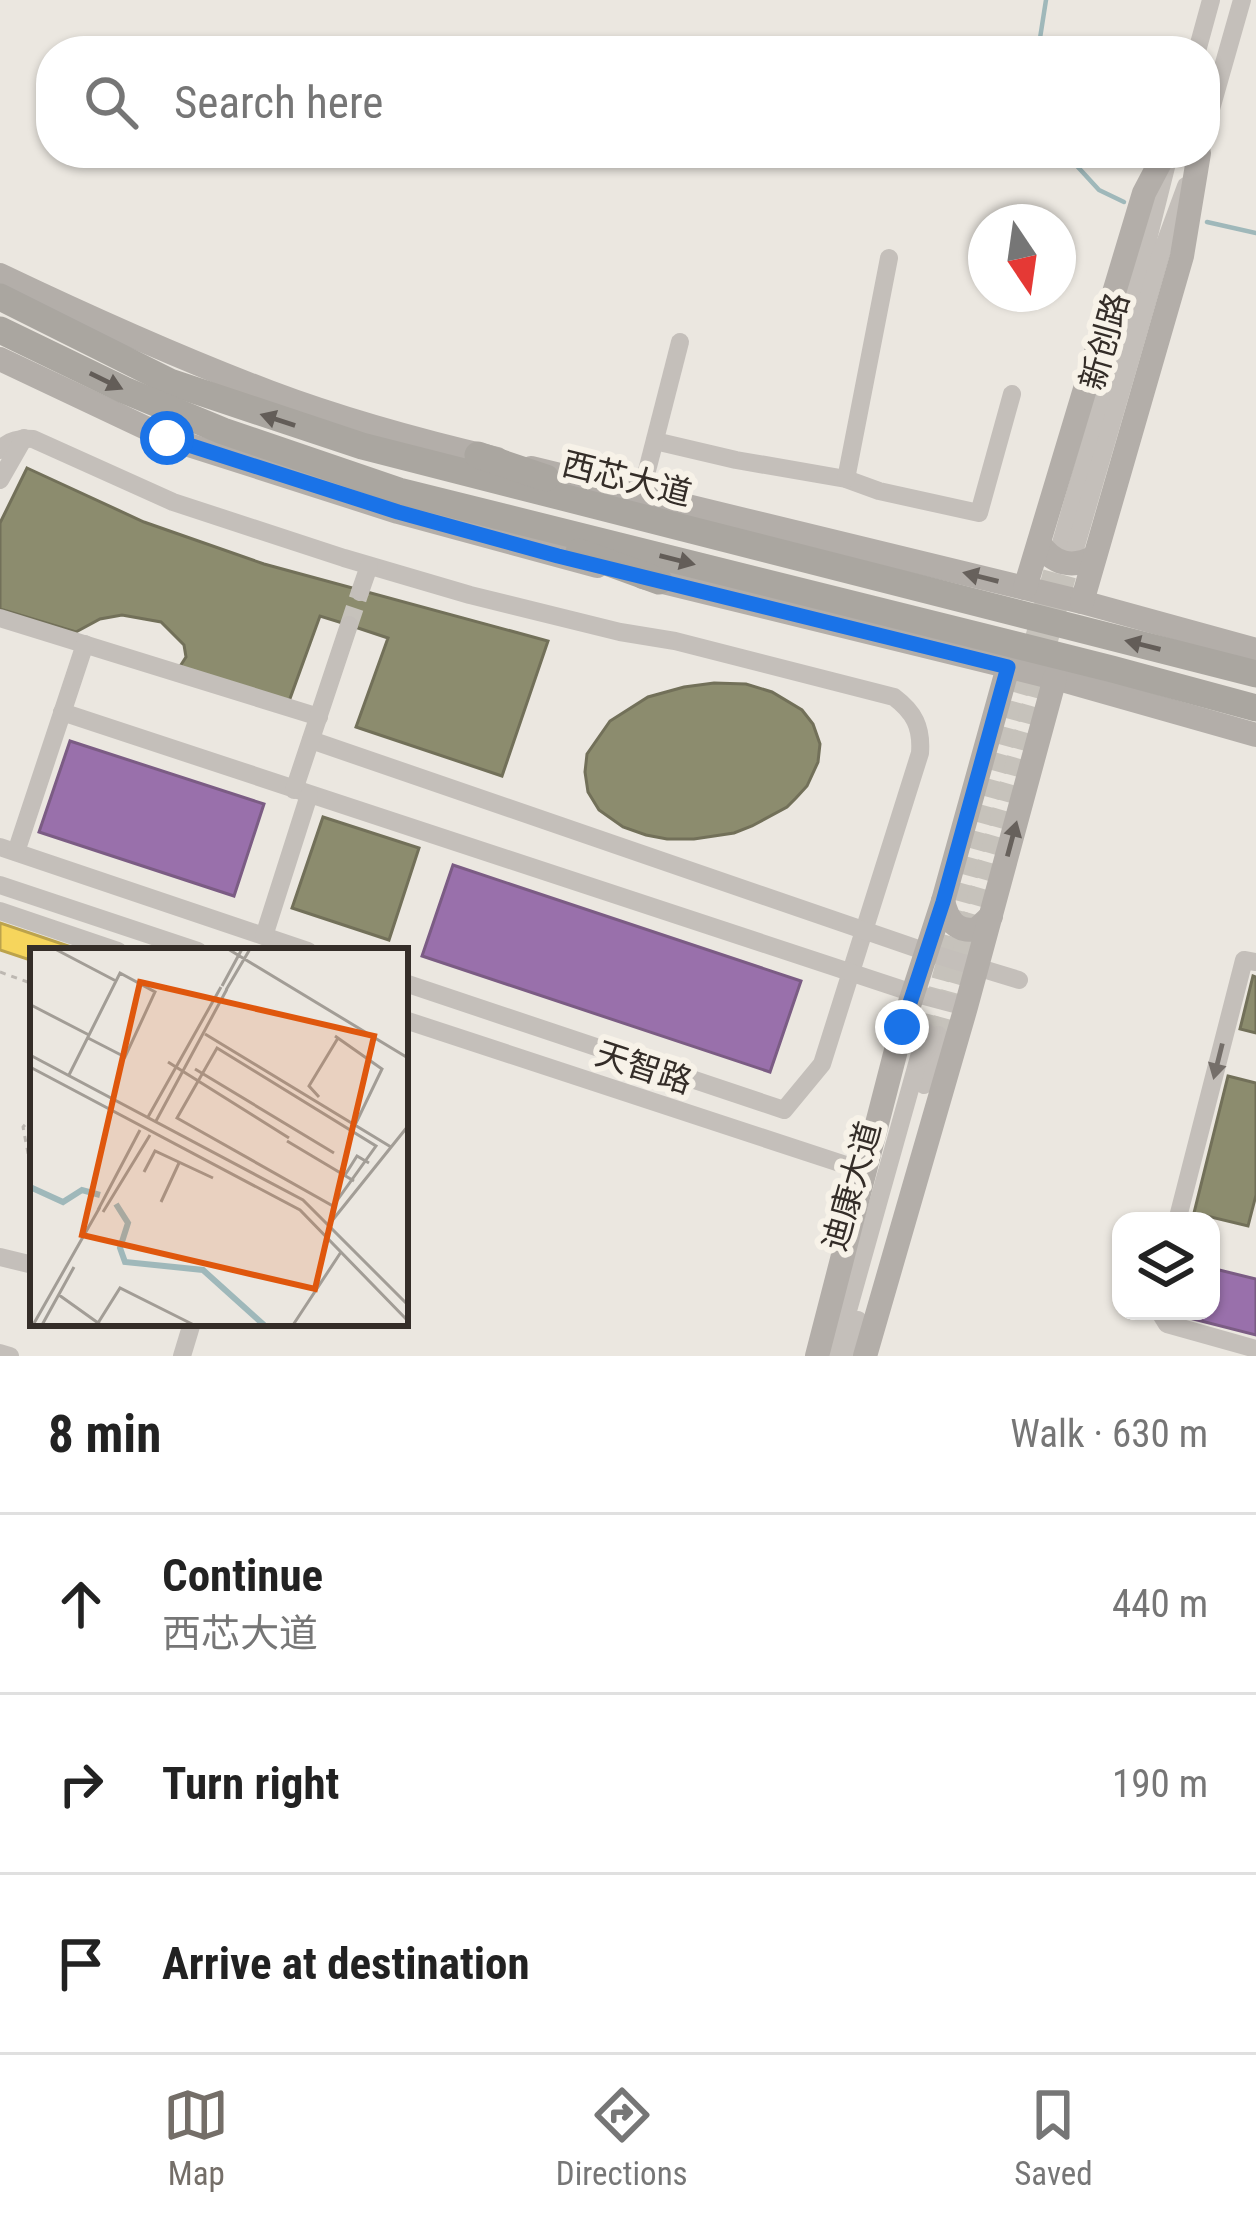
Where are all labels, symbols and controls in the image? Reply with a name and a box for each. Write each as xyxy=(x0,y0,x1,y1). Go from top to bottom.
search box xyxy=(36,36,1220,168)
icon: search xyxy=(78,69,144,135)
text: Search here xyxy=(174,76,383,129)
north arrow xyxy=(968,204,1076,312)
street label: 新创路 xyxy=(1072,288,1137,394)
one-way arrow xyxy=(88,371,123,391)
one-way arrow xyxy=(259,409,296,428)
route start xyxy=(140,411,194,465)
street label: 西芯大道 xyxy=(558,444,696,513)
one-way arrow xyxy=(659,551,696,570)
one-way arrow xyxy=(962,567,999,586)
one-way arrow xyxy=(1124,635,1161,654)
one-way arrow xyxy=(1003,821,1022,858)
inset map xyxy=(30,948,408,1326)
route end xyxy=(875,1000,929,1054)
street label: 天智路 xyxy=(591,1034,697,1101)
one-way arrow xyxy=(1208,1043,1227,1080)
street label: 迪康大道 xyxy=(815,1117,888,1255)
map controls xyxy=(1112,1212,1220,1320)
button: layers xyxy=(1112,1212,1220,1320)
text: 8 min xyxy=(48,1405,161,1464)
text: Walk · 630 m xyxy=(1010,1411,1208,1457)
text: Continue xyxy=(162,1549,323,1602)
icon: ahead xyxy=(48,1571,114,1637)
text: 440 m xyxy=(1112,1581,1208,1627)
text: 西芯大道 xyxy=(162,1611,318,1657)
icon: right xyxy=(48,1751,114,1817)
text: Turn right xyxy=(162,1757,339,1810)
text: 190 m xyxy=(1112,1761,1208,1807)
icon: arrive xyxy=(48,1931,114,1997)
text: Arrive at destination xyxy=(162,1937,530,1990)
tab: Map xyxy=(163,2082,229,2193)
tab: Directions xyxy=(556,2082,688,2193)
tab: Saved xyxy=(1014,2082,1093,2193)

